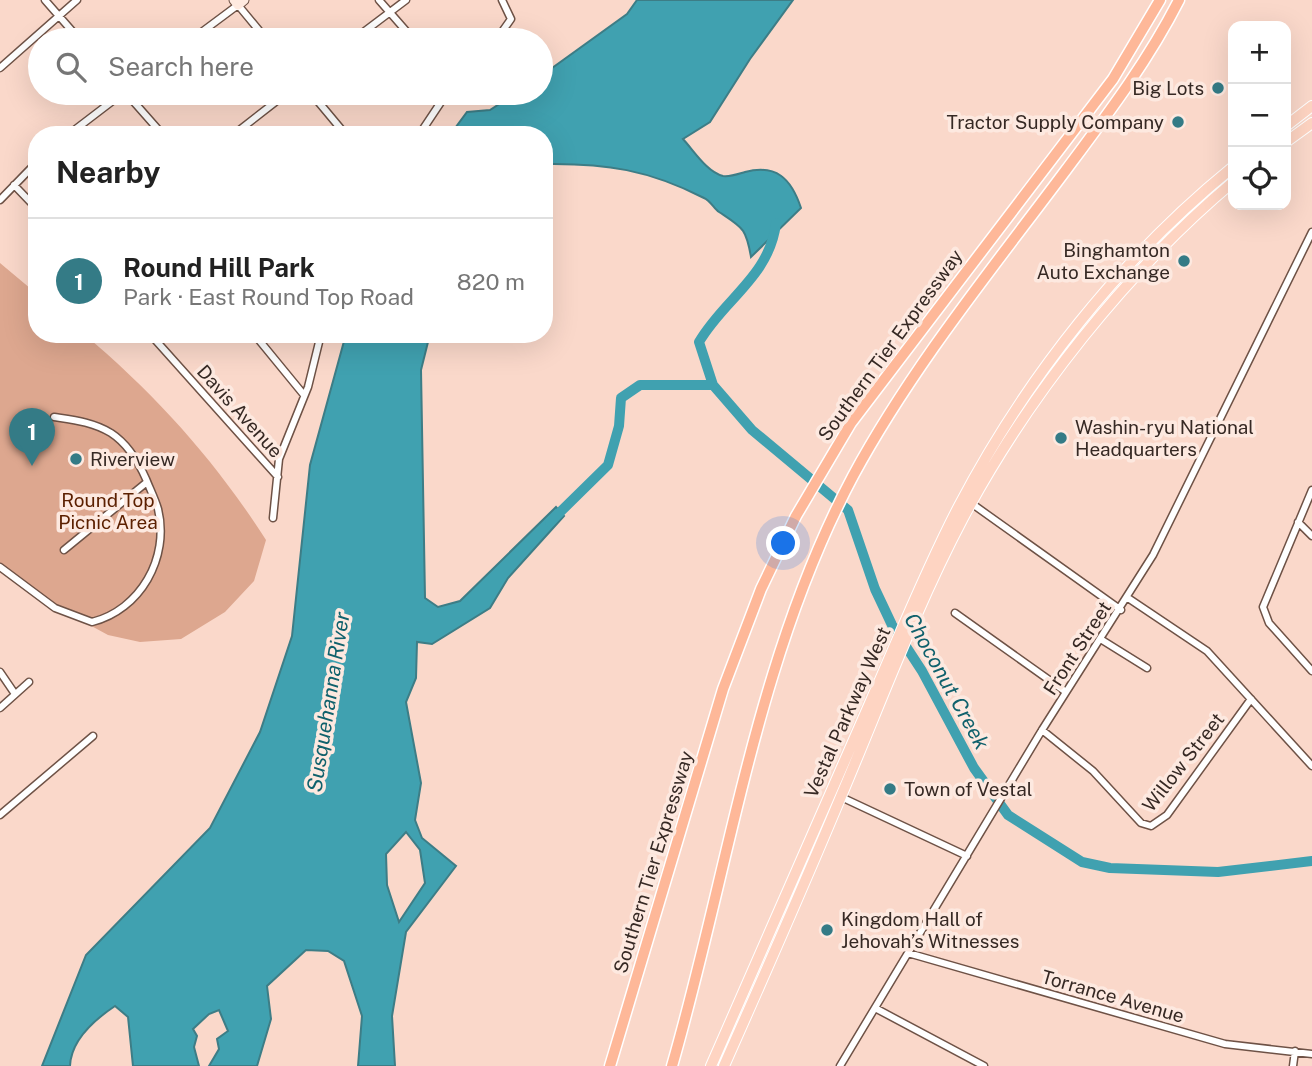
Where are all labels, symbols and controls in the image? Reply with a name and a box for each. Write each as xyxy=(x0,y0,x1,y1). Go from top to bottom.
map controls xyxy=(1228,21,1291,210)
button: + xyxy=(1228,21,1291,84)
search box xyxy=(28,28,553,105)
icon: search xyxy=(52,48,90,86)
text: Search here xyxy=(108,51,254,82)
place label: Big Lots xyxy=(1132,77,1204,99)
marker: Big Lots xyxy=(1210,80,1226,96)
button: − xyxy=(1228,84,1291,147)
place label: Tractor Supply Company xyxy=(947,111,1164,133)
marker: Tractor Supply Company xyxy=(1170,114,1186,130)
button: locate xyxy=(1228,147,1291,210)
text: Nearby xyxy=(56,154,160,190)
place label: Binghamton Auto Exchange xyxy=(1036,239,1170,283)
street label: Southern Tier Expressway xyxy=(813,245,967,445)
text: Round Hill Park xyxy=(123,252,315,283)
marker: Binghamton Auto Exchange xyxy=(1176,253,1192,269)
text: 1 xyxy=(74,268,84,295)
text: 820 m xyxy=(457,268,525,295)
text: Park · East Round Top Road xyxy=(123,283,414,310)
street label: Davis Avenue xyxy=(193,360,287,462)
pin: 1 xyxy=(9,408,55,466)
place label: Washin-ryu National Headquarters xyxy=(1075,416,1254,460)
marker: Washin-ryu National Headquarters xyxy=(1053,430,1069,446)
place label: Riverview xyxy=(90,448,175,470)
marker: Riverview xyxy=(68,451,84,467)
park label: Round Top Picnic Area xyxy=(58,489,158,533)
your location xyxy=(766,526,800,560)
street label: Front Street xyxy=(1039,597,1115,699)
water label: Choconut Creek xyxy=(899,608,995,754)
water label: Susquehanna River xyxy=(301,609,355,794)
street label: Vestal Parkway West xyxy=(799,623,895,801)
street label: Willow Street xyxy=(1138,708,1228,816)
street label: Southern Tier Expressway xyxy=(609,748,697,976)
place label: Town of Vestal xyxy=(904,778,1032,800)
marker: Town of Vestal xyxy=(882,781,898,797)
place label: Kingdom Hall of Jehovah’s Witnesses xyxy=(841,908,1019,952)
marker: Kingdom Hall of Jehovah’s Witnesses xyxy=(819,922,835,938)
street label: Torrance Avenue xyxy=(1039,965,1187,1027)

